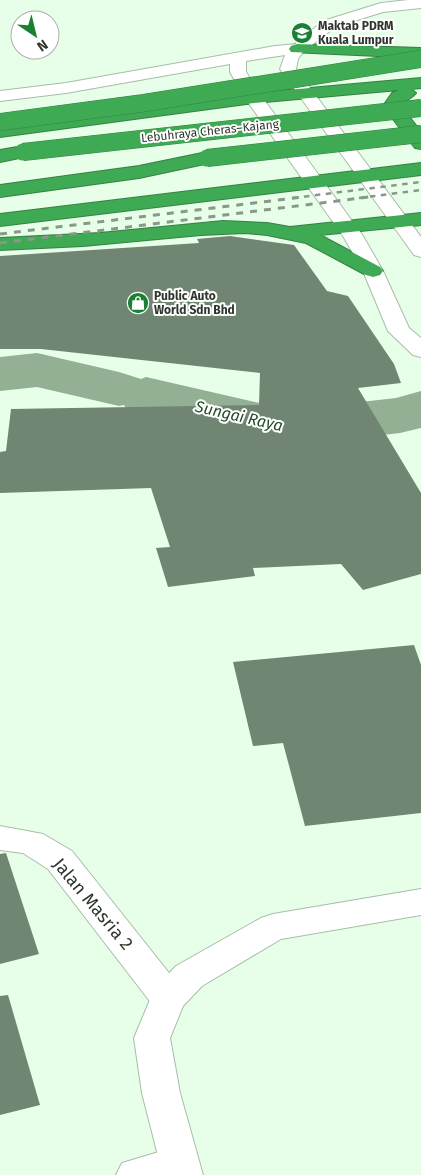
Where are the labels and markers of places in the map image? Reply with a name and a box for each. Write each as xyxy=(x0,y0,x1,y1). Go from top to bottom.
place label: Maktab PDRM Kuala Lumpur xyxy=(318,19,394,47)
school or university icon: Maktab PDRM Kuala Lumpur xyxy=(290,21,314,45)
place label: Public Auto World Sdn Bhd xyxy=(154,289,235,317)
shop icon: Public Auto World Sdn Bhd xyxy=(126,291,150,315)

